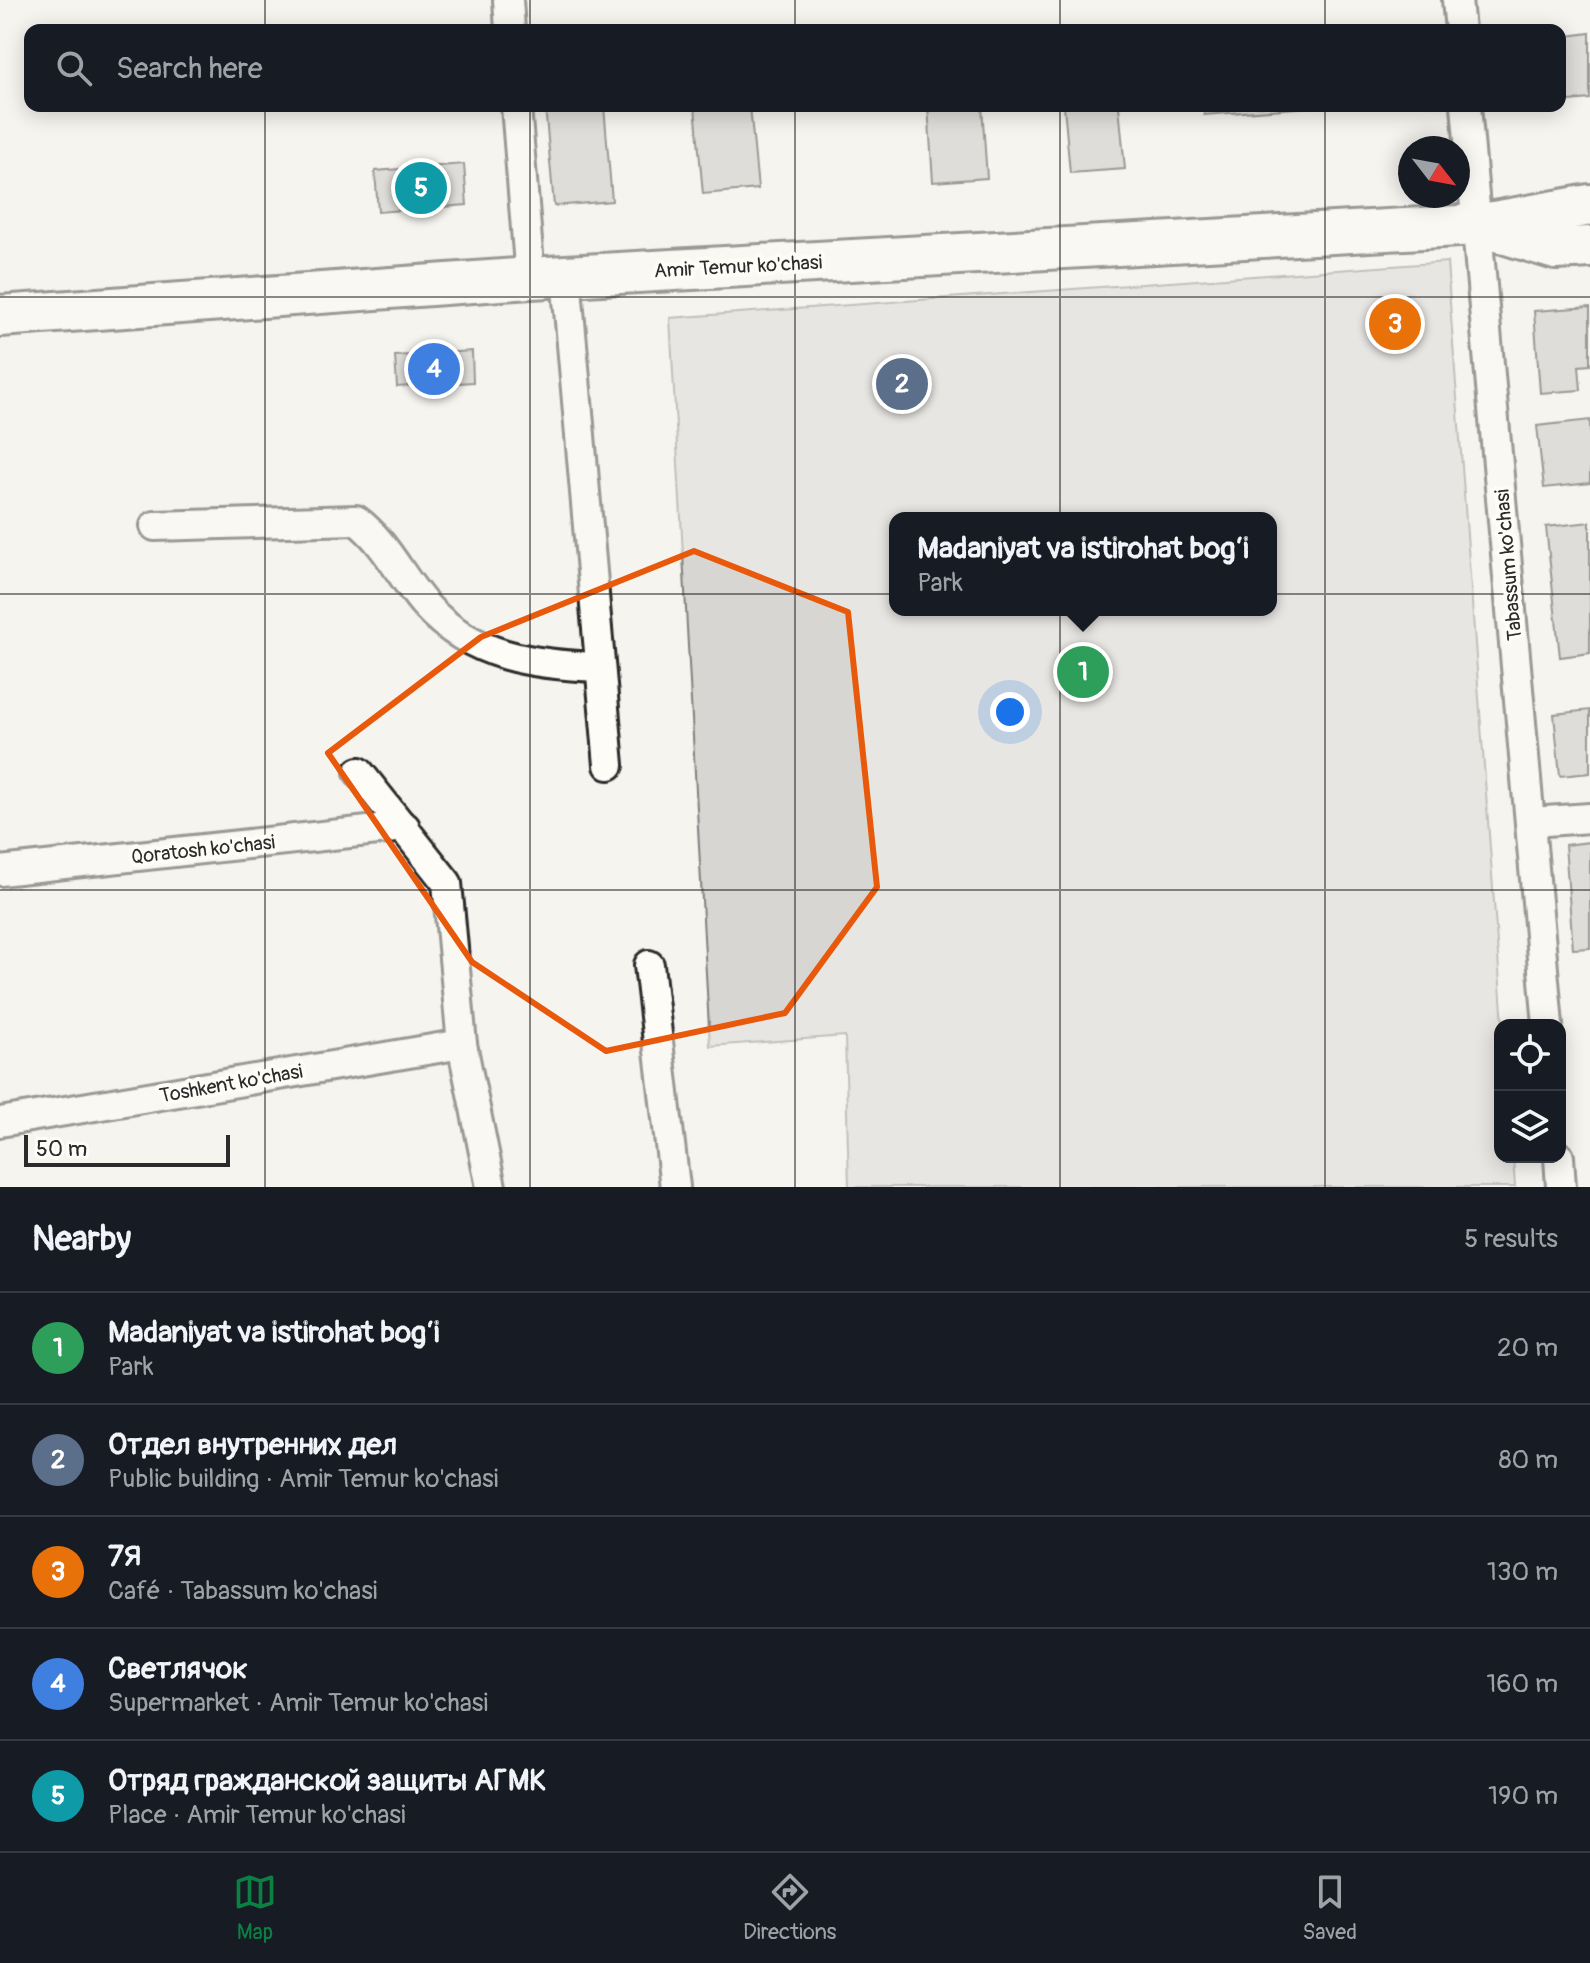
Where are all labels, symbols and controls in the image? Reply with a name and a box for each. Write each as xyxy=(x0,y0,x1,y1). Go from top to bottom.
search box xyxy=(24,24,1566,112)
icon: search xyxy=(52,46,96,90)
text: Search here xyxy=(116,50,263,87)
north arrow xyxy=(1398,136,1470,208)
pin: 5 xyxy=(395,158,447,218)
street label: Amir Temur ko'chasi xyxy=(653,250,823,283)
pin: 3 xyxy=(1369,294,1421,354)
pin: 4 xyxy=(408,339,460,399)
pin: 2 xyxy=(876,354,928,414)
street label: Tabassum ko'chasi xyxy=(1489,488,1528,642)
popup xyxy=(889,512,1277,616)
text: Madaniyat va istirohat bog‘i xyxy=(917,530,1249,567)
text: Park xyxy=(917,567,963,599)
pin: 1 xyxy=(1057,642,1109,702)
your location xyxy=(990,692,1030,732)
street label: Qoratosh ko'chasi xyxy=(130,830,276,869)
map controls xyxy=(1494,1019,1566,1163)
button: locate xyxy=(1494,1019,1566,1091)
street label: Toshkent ko'chasi xyxy=(158,1059,305,1108)
button: layers xyxy=(1494,1091,1566,1163)
scale bar xyxy=(24,1131,230,1167)
text: 50 m xyxy=(36,1135,87,1163)
text: Nearby xyxy=(32,1218,131,1261)
text: 5 results xyxy=(1464,1223,1558,1255)
text: Madaniyat va istirohat bog‘i xyxy=(108,1314,439,1351)
text: 1 xyxy=(53,1332,63,1364)
text: 20 m xyxy=(1497,1332,1558,1364)
text: Park xyxy=(108,1351,154,1383)
text: Отдел внутренних дел xyxy=(108,1426,397,1463)
text: 2 xyxy=(51,1444,65,1476)
text: 80 m xyxy=(1498,1444,1558,1476)
text: Public building · Amir Temur ko'chasi xyxy=(108,1463,498,1495)
text: 7Я xyxy=(108,1538,141,1575)
text: 3 xyxy=(51,1556,65,1588)
text: 130 m xyxy=(1487,1556,1558,1588)
text: Café · Tabassum ko'chasi xyxy=(108,1575,377,1607)
text: Светлячок xyxy=(108,1650,248,1687)
text: 4 xyxy=(50,1668,66,1700)
text: 160 m xyxy=(1486,1668,1558,1700)
text: Supermarket · Amir Temur ko'chasi xyxy=(108,1687,488,1719)
text: Отряд гражданской защиты АГМК xyxy=(108,1762,547,1799)
text: 5 xyxy=(51,1780,65,1812)
text: 190 m xyxy=(1488,1780,1558,1812)
text: Place · Amir Temur ko'chasi xyxy=(108,1799,406,1831)
tab: Map xyxy=(233,1870,277,1946)
tab: Directions xyxy=(743,1870,836,1946)
tab: Saved xyxy=(1302,1870,1357,1946)

